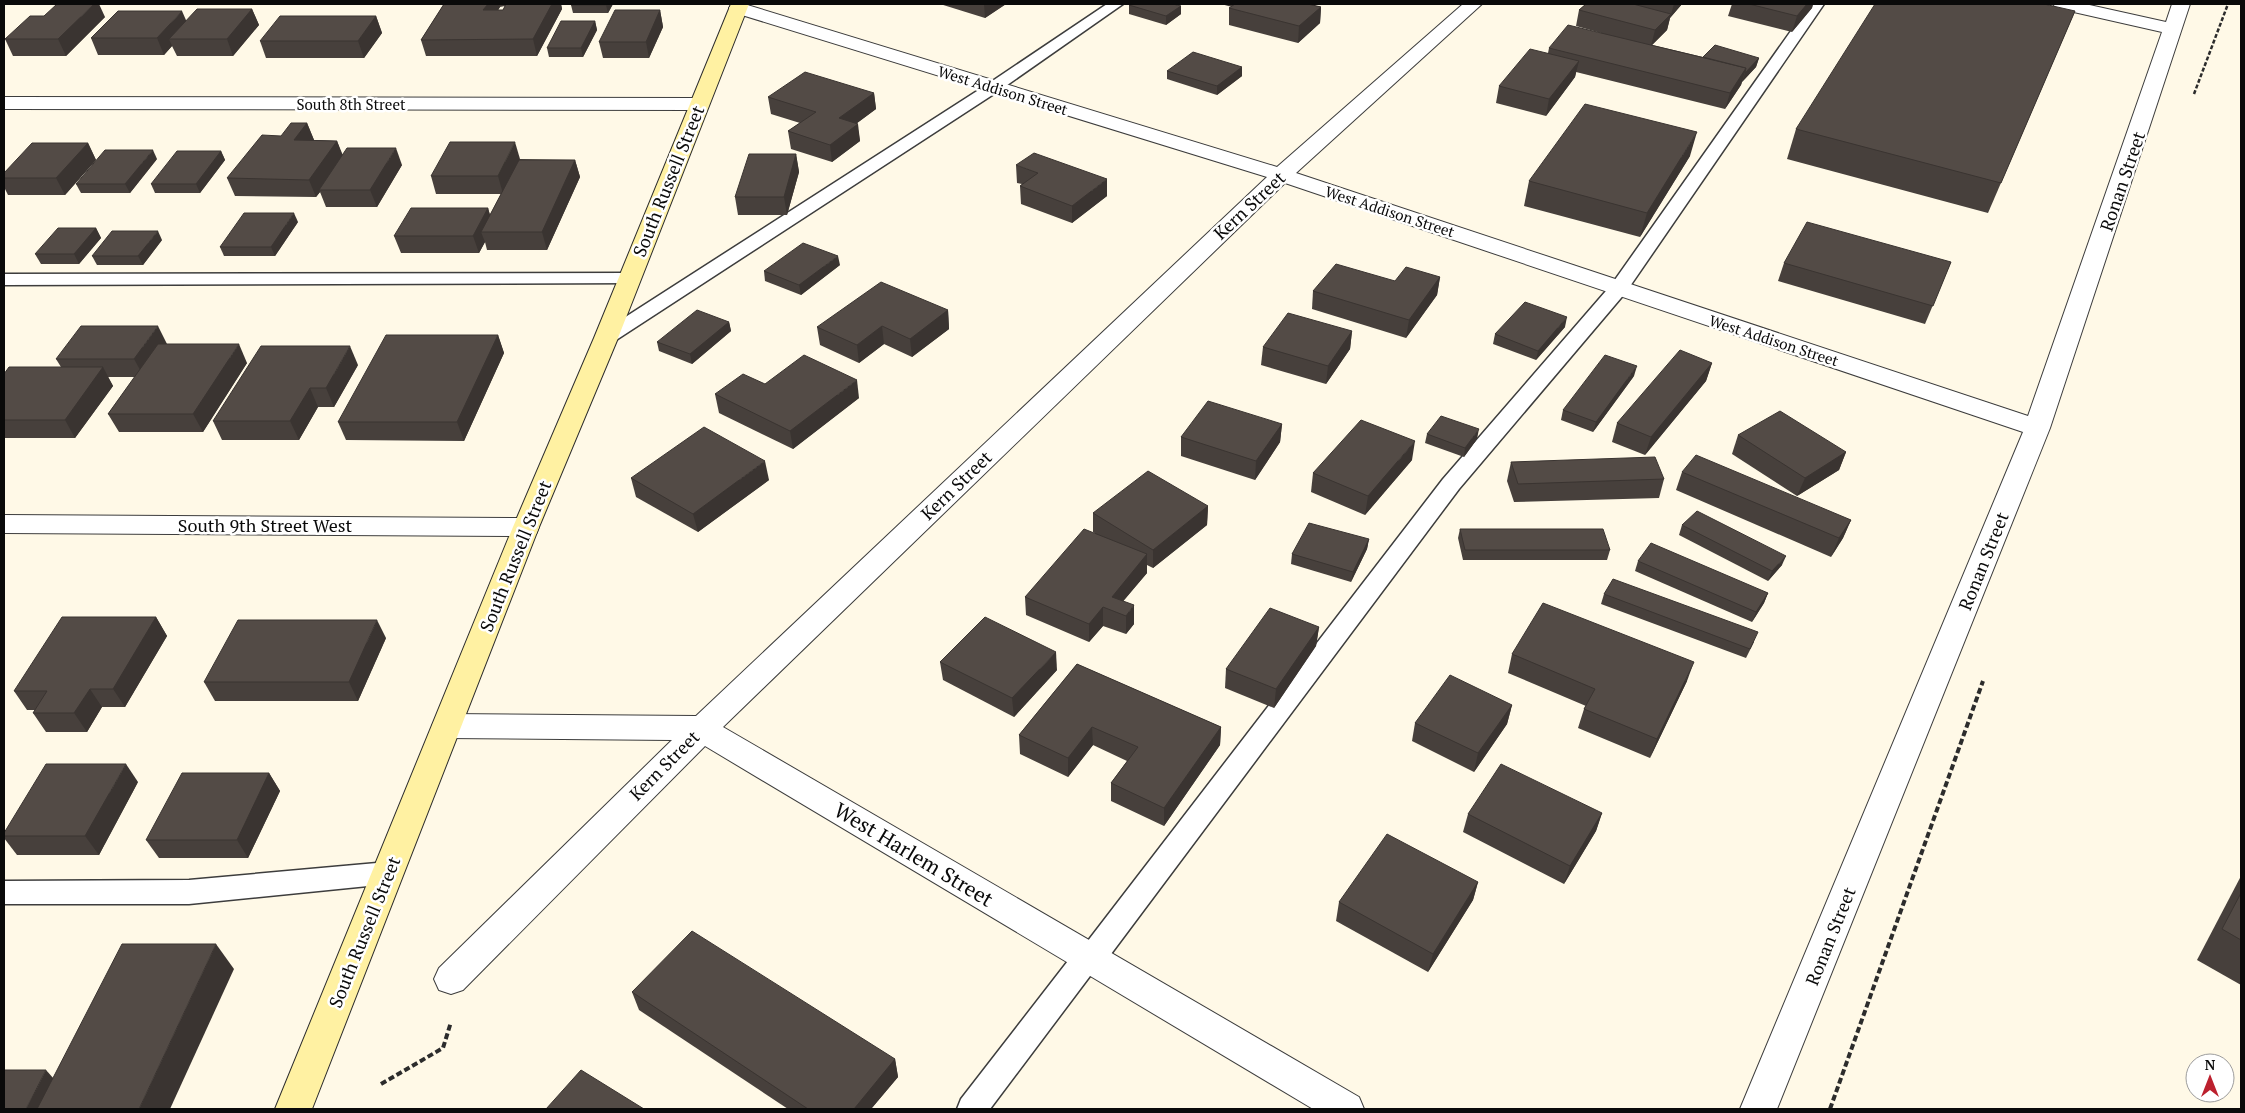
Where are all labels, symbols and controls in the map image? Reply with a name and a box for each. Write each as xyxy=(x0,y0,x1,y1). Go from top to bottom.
street label: West Addison Street xyxy=(936,61,1071,119)
street label: South 8th Street xyxy=(297,94,406,114)
street label: South Russell Street xyxy=(627,101,709,260)
street label: Ronan Street xyxy=(2094,128,2150,234)
street label: Kern Street xyxy=(1208,165,1290,244)
street label: West Addison Street xyxy=(1323,181,1458,241)
street label: West Addison Street xyxy=(1707,310,1842,370)
street label: Kern Street xyxy=(915,445,997,525)
street label: South Russell Street xyxy=(474,476,556,635)
street label: Ronan Street xyxy=(1952,508,2014,614)
street label: South 9th Street West xyxy=(178,513,352,537)
street label: Kern Street xyxy=(624,725,704,805)
street label: West Harlem Street xyxy=(829,795,999,913)
street label: South Russell Street xyxy=(323,852,405,1011)
street label: Ronan Street xyxy=(1799,883,1861,989)
north arrow xyxy=(2185,1053,2235,1103)
text: N xyxy=(2205,1055,2216,1074)

